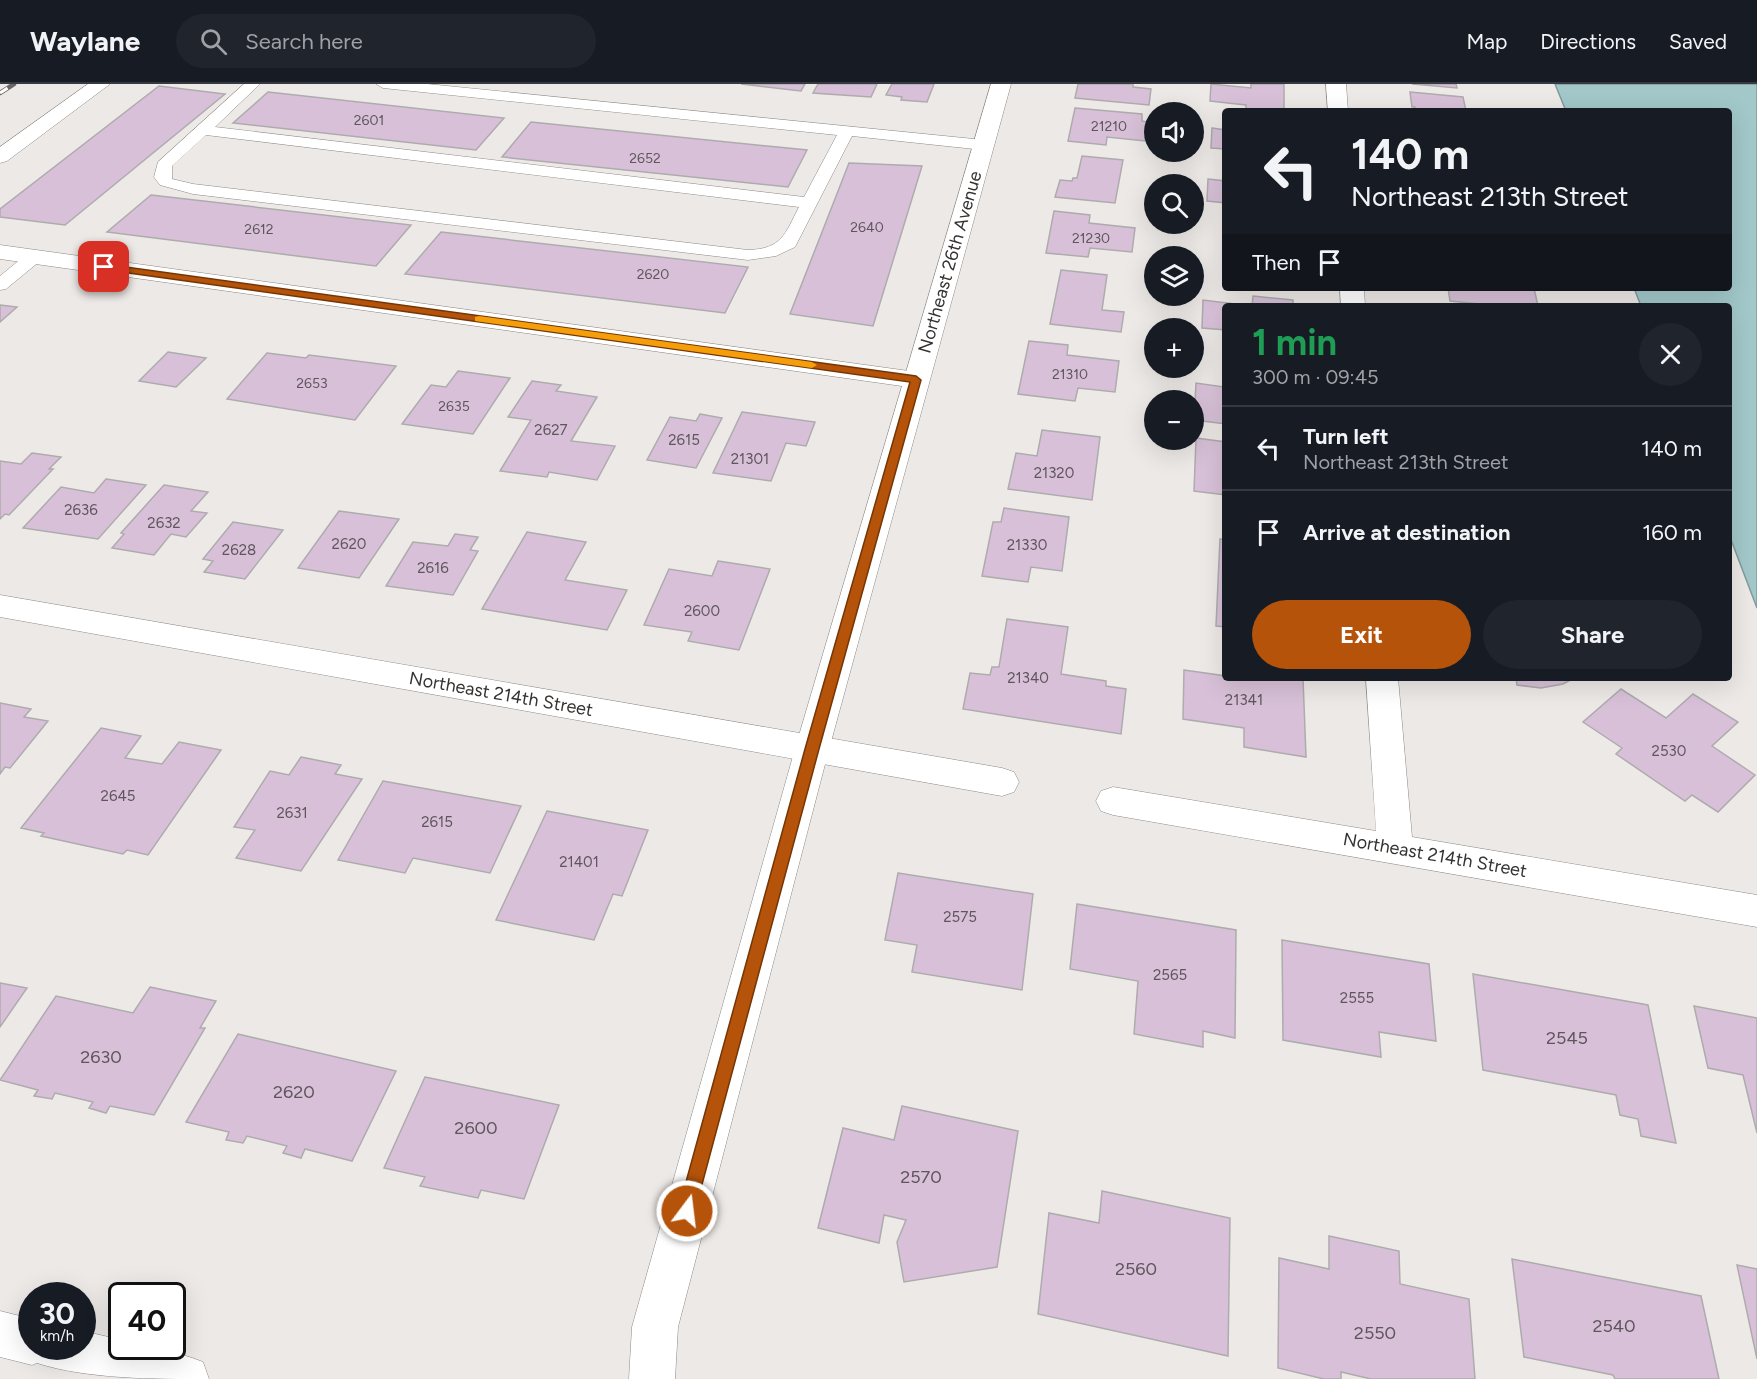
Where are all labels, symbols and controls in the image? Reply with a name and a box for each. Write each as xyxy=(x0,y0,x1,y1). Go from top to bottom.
search box xyxy=(176,14,596,68)
text: Waylane xyxy=(30,24,140,58)
icon: search xyxy=(197,25,230,58)
text: Search here xyxy=(245,28,363,55)
text: Map xyxy=(1466,29,1507,54)
text: Directions xyxy=(1540,29,1636,54)
text: Saved xyxy=(1669,29,1727,54)
map controls xyxy=(1144,102,1204,450)
button: sound xyxy=(1144,102,1204,162)
house number: 2601 xyxy=(354,112,384,129)
house number: 21210 xyxy=(1091,118,1127,135)
text: 140 m xyxy=(1351,129,1469,180)
icon: left xyxy=(1252,132,1330,210)
house number: 2652 xyxy=(629,150,661,167)
street label: Northeast 26th Avenue xyxy=(913,168,987,356)
button: search xyxy=(1144,174,1204,234)
text: Northeast 213th Street xyxy=(1351,180,1628,213)
house number: 2640 xyxy=(850,219,884,236)
house number: 2612 xyxy=(244,221,274,238)
house number: 21230 xyxy=(1072,230,1110,247)
pin xyxy=(78,241,129,292)
button: layers xyxy=(1144,246,1204,306)
icon: arrive xyxy=(1313,246,1346,279)
text: Then xyxy=(1252,249,1301,276)
icon: arrive xyxy=(87,250,120,283)
house number: 2620 xyxy=(637,266,669,283)
button: + xyxy=(1144,318,1204,378)
text: 1 min xyxy=(1252,321,1337,364)
button: close xyxy=(1639,323,1702,386)
text: 300 m · 09:45 xyxy=(1252,365,1379,389)
house number: 21310 xyxy=(1052,366,1088,383)
house number: 2653 xyxy=(296,375,328,392)
button: − xyxy=(1144,390,1204,450)
house number: 2635 xyxy=(438,398,470,415)
house number: 2627 xyxy=(534,421,568,439)
text: Turn left xyxy=(1303,423,1389,450)
house number: 2615 xyxy=(668,431,700,449)
icon: left xyxy=(1252,432,1285,465)
text: 140 m xyxy=(1641,435,1702,462)
house number: 21301 xyxy=(731,450,769,468)
text: Northeast 213th Street xyxy=(1303,450,1508,474)
house number: 21320 xyxy=(1034,464,1074,482)
house number: 2636 xyxy=(64,501,98,519)
house number: 2632 xyxy=(147,514,181,532)
icon: arrive xyxy=(1252,516,1285,549)
text: Arrive at destination xyxy=(1303,519,1511,546)
text: 160 m xyxy=(1642,519,1702,546)
house number: 2620 xyxy=(332,535,366,553)
house number: 21330 xyxy=(1007,536,1047,554)
house number: 2628 xyxy=(222,541,256,559)
house number: 2616 xyxy=(417,559,449,577)
button: Exit xyxy=(1252,600,1471,669)
button: Share xyxy=(1483,600,1702,669)
house number: 2600 xyxy=(684,602,720,620)
street label: Northeast 214th Street xyxy=(407,667,595,721)
house number: 21340 xyxy=(1007,669,1049,687)
house number: 21341 xyxy=(1225,691,1263,709)
house number: 2530 xyxy=(1652,742,1686,760)
house number: 2645 xyxy=(101,787,135,805)
house number: 2631 xyxy=(276,804,308,822)
house number: 2615 xyxy=(421,813,453,831)
street label: Northeast 214th Street xyxy=(1341,828,1529,882)
house number: 21401 xyxy=(559,853,599,871)
house number: 2575 xyxy=(943,908,977,926)
house number: 2565 xyxy=(1153,966,1187,984)
house number: 2555 xyxy=(1340,989,1374,1007)
house number: 2545 xyxy=(1546,1027,1588,1049)
house number: 2630 xyxy=(80,1046,122,1068)
house number: 2620 xyxy=(273,1081,315,1103)
house number: 2600 xyxy=(454,1117,498,1139)
house number: 2570 xyxy=(900,1166,942,1188)
position arrow xyxy=(655,1179,719,1243)
house number: 2560 xyxy=(1115,1258,1157,1280)
speed limit sign: 40 xyxy=(108,1282,186,1360)
text: 30 xyxy=(39,1295,75,1332)
house number: 2540 xyxy=(1592,1315,1636,1337)
house number: 2550 xyxy=(1354,1322,1396,1344)
text: km/h xyxy=(40,1327,74,1345)

